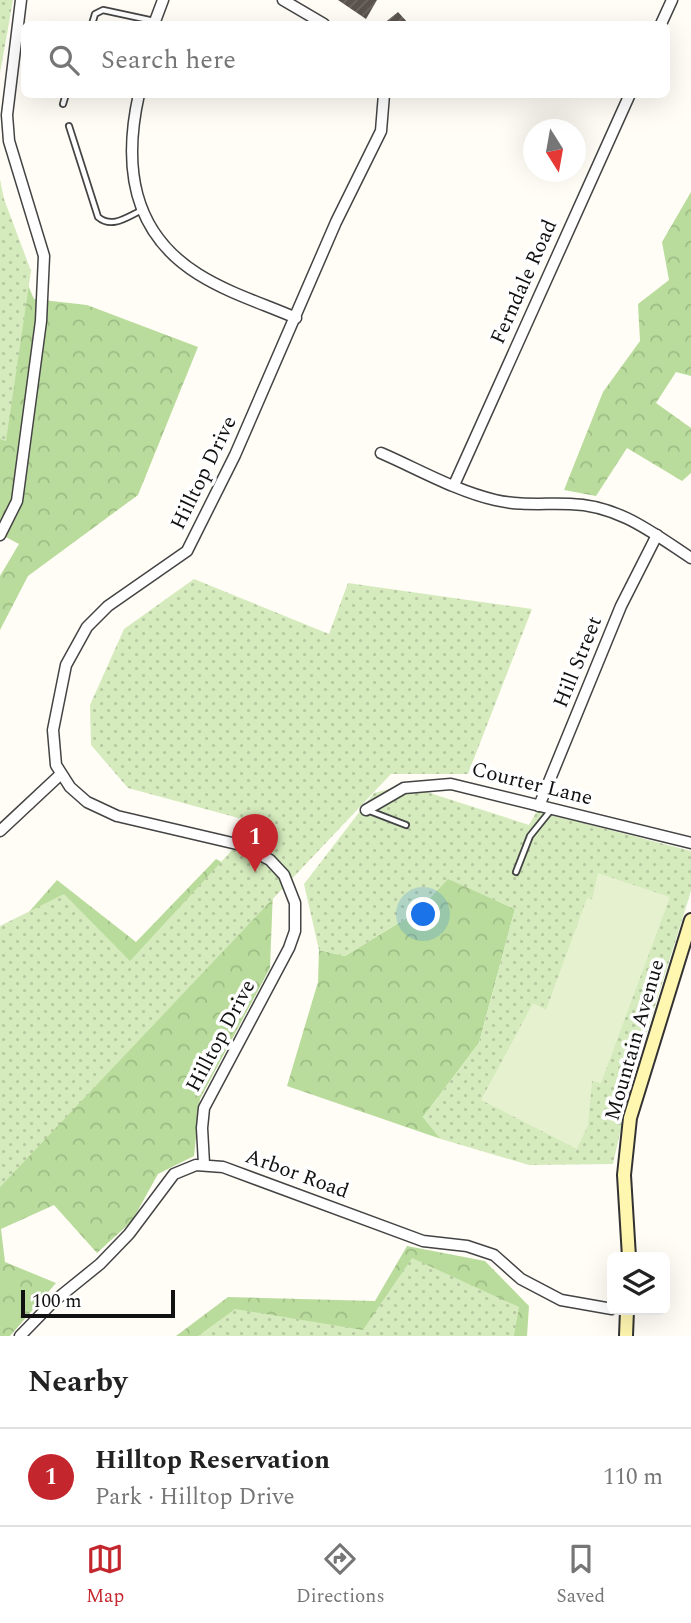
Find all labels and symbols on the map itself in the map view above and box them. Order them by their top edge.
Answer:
north arrow [523,119,586,182]
street label: Ferndale Road [482,214,566,350]
street label: Hilltop Drive [163,411,245,535]
street label: Hill Street [545,611,611,713]
street label: Courter Lane [468,753,596,815]
pin: 1 [232,814,278,872]
your location [406,897,440,931]
street label: Mountain Avenue [597,956,673,1124]
street label: Hilltop Drive [178,974,264,1098]
street label: Arbor Road [241,1140,353,1208]
scale bar [21,1287,175,1319]

